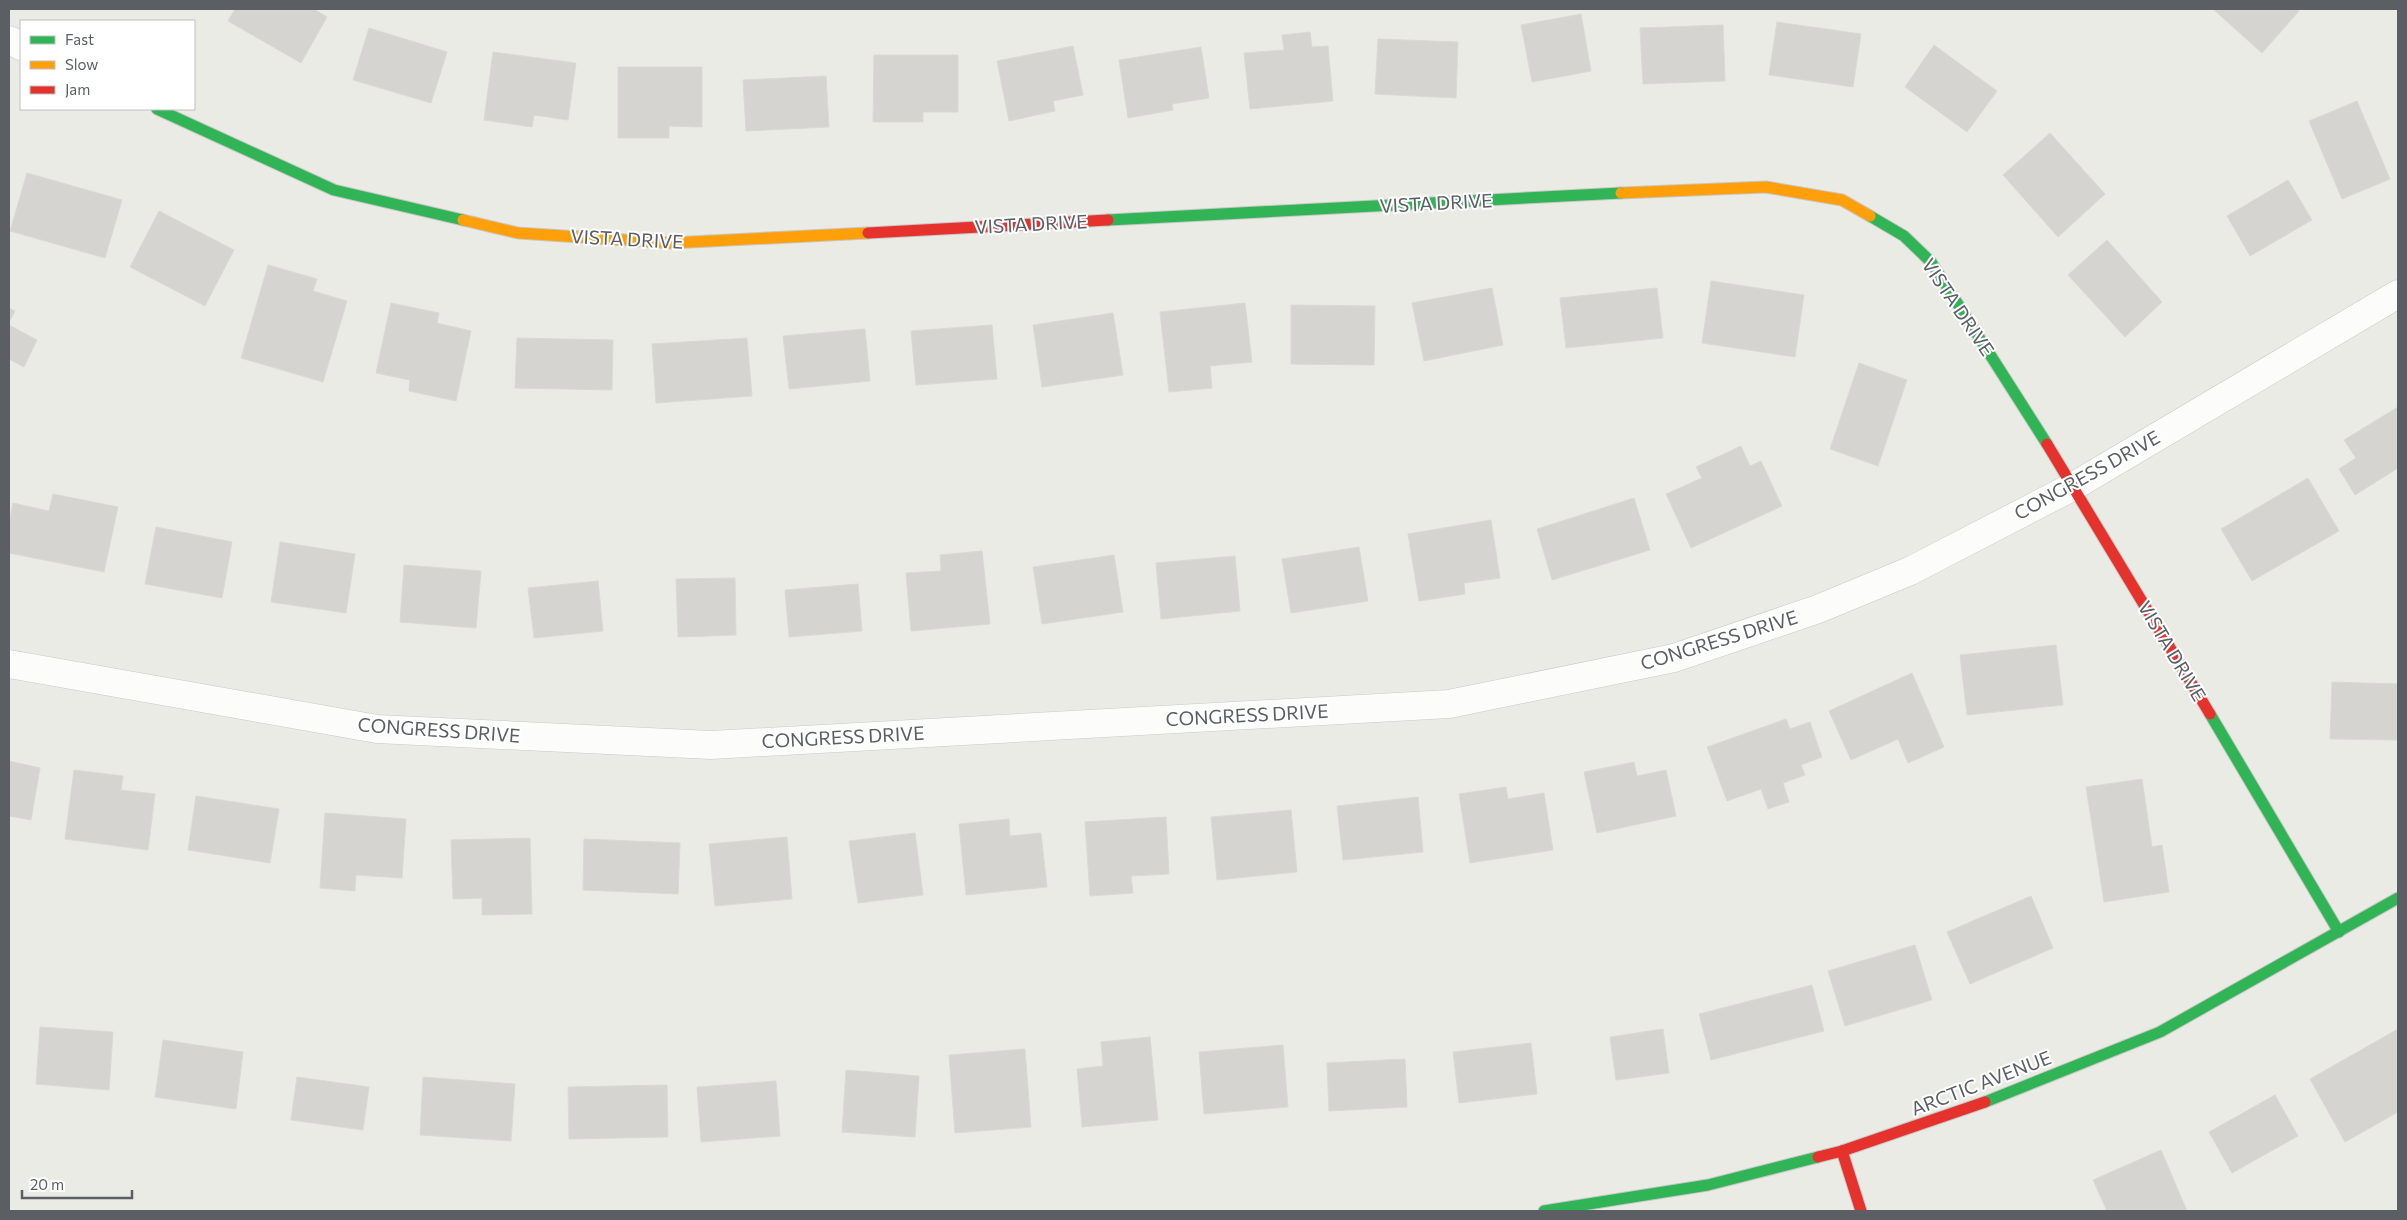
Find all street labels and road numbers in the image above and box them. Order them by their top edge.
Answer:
street label: VISTA DRIVE [1379,188,1493,217]
street label: VISTA DRIVE [974,209,1088,238]
street label: VISTA DRIVE [570,224,684,253]
street label: VISTA DRIVE [1917,253,2000,360]
street label: CONGRESS DRIVE [2010,425,2164,524]
street label: VISTA DRIVE [2133,596,2211,705]
street label: CONGRESS DRIVE [1638,605,1800,674]
street label: CONGRESS DRIVE [1165,699,1329,730]
street label: CONGRESS DRIVE [357,712,521,747]
street label: CONGRESS DRIVE [761,721,925,752]
street label: ARCTIC AVENUE [1908,1045,2054,1120]

